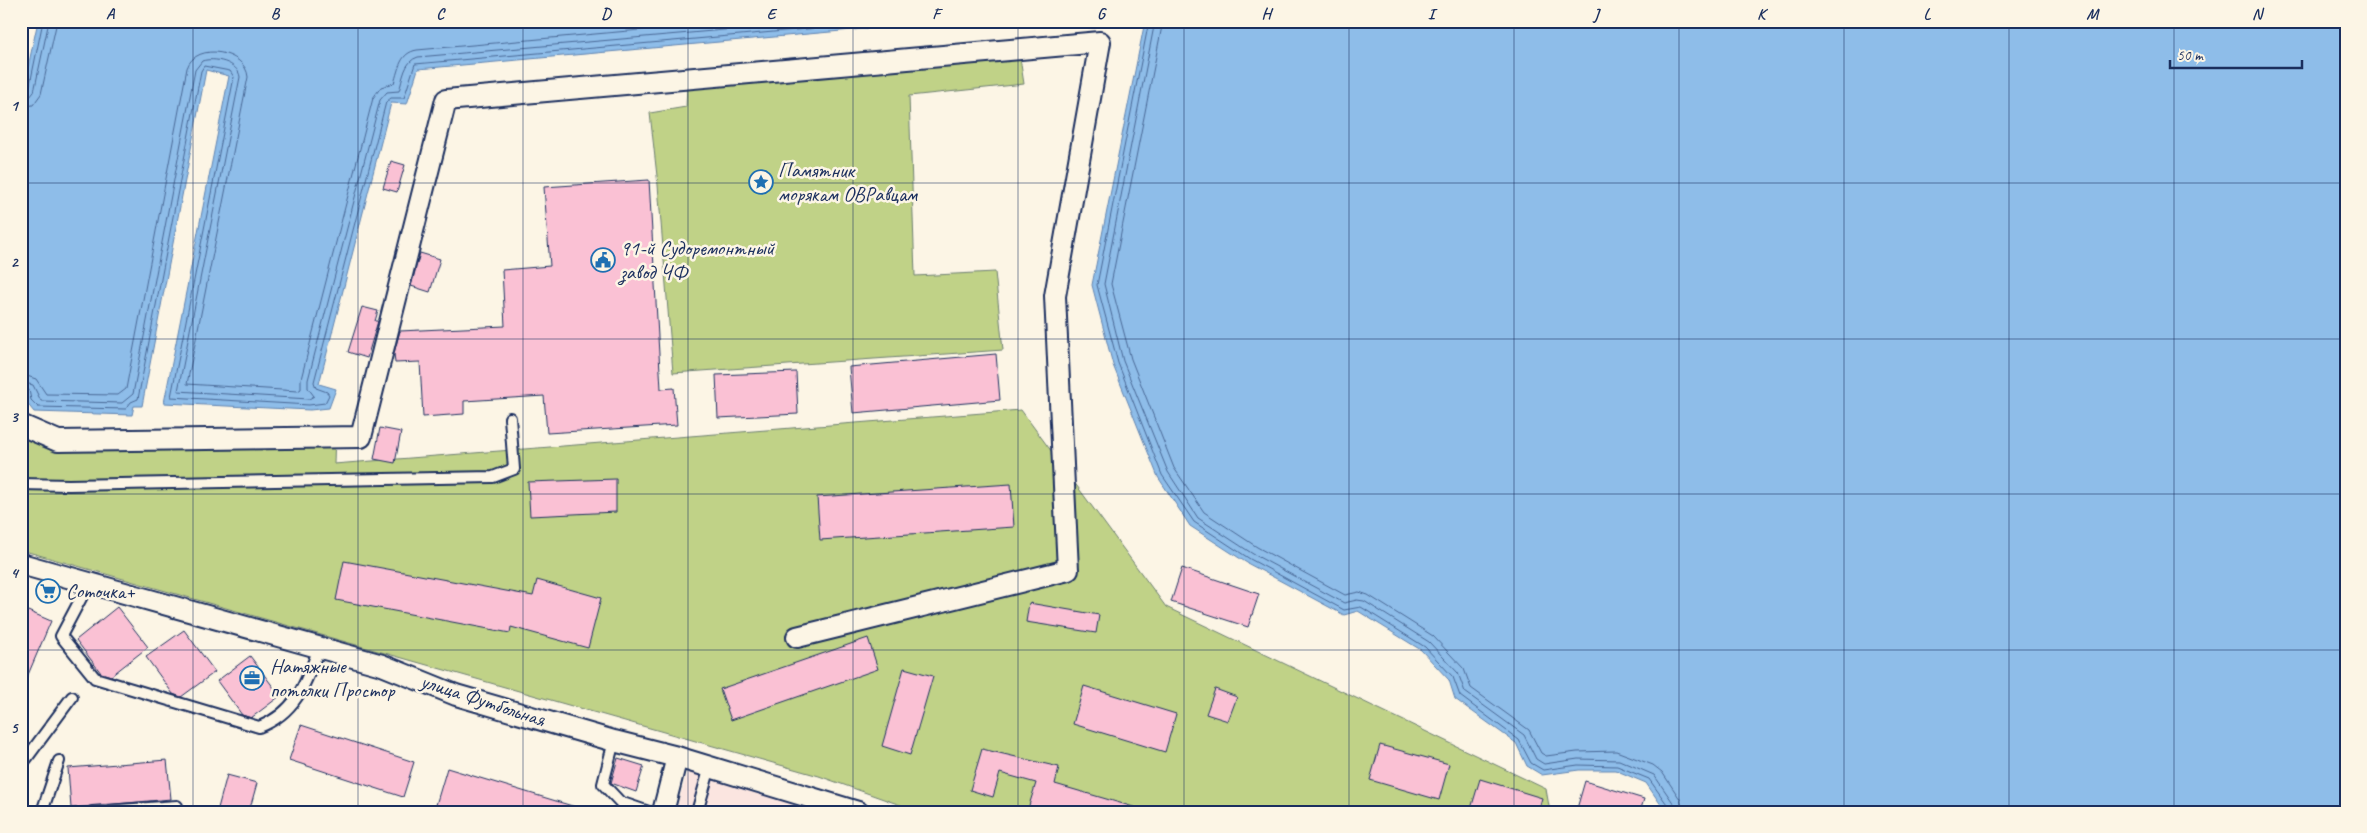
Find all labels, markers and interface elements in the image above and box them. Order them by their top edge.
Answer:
text: A [106,4,116,24]
text: B [271,4,281,24]
text: C [436,4,446,24]
text: D [601,4,612,24]
text: E [767,4,778,24]
text: F [932,4,943,24]
text: G [1097,4,1107,24]
text: H [1261,4,1273,24]
text: I [1428,4,1438,24]
text: J [1592,4,1601,24]
text: K [1757,4,1769,24]
text: L [1924,4,1932,24]
text: M [2086,4,2100,24]
text: N [2252,4,2265,24]
scale bar [2170,38,2302,70]
text: 50 m [2177,46,2204,65]
text: 1 [10,96,19,116]
place label: Памятник морякам ОВРавцам [778,157,918,207]
place icon: Памятник морякам ОВРавцам [748,169,774,195]
place label: 91-й Судоремонтный завод ЧФ [617,235,775,286]
public building icon: 91-й Судоремонтный завод ЧФ [590,247,616,273]
text: 2 [10,252,19,272]
text: 3 [10,407,19,427]
text: 4 [10,563,19,583]
supermarket icon: Соточка+ [35,578,61,604]
place label: Соточка+ [66,578,136,604]
place label: Натяжные потолки Простор [270,653,395,703]
office icon: Натяжные потолки Простор [239,665,265,691]
street label: улица Футбольная [416,667,550,733]
text: 5 [11,718,20,738]

